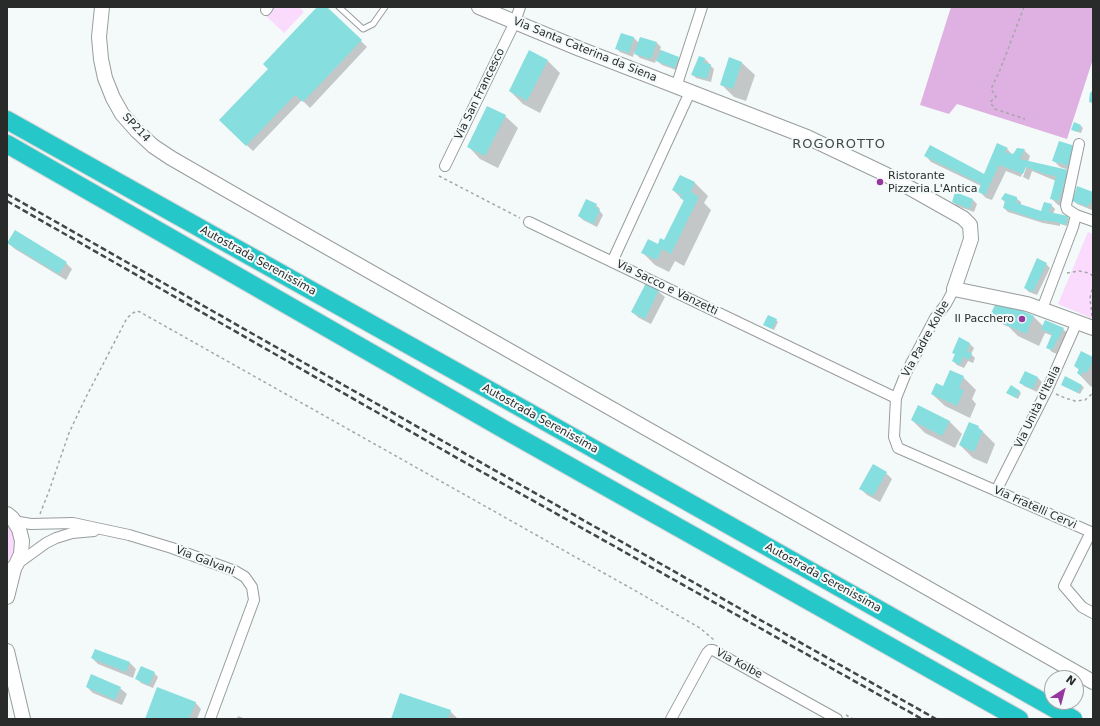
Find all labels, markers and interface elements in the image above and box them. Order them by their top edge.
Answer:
street label: Via Santa Caterina da Siena [511,15,659,85]
street label: Via San Francesco [452,46,508,142]
street label: SP214 [119,111,153,145]
district label: ROGOROTTO [792,137,886,153]
place label: Ristorante Pizzeria L'Antica [888,169,977,195]
marker: Ristorante Pizzeria L'Antica [875,177,885,187]
street label: Autostrada Serenissima [198,224,318,298]
street label: Via Sacco e Vanzetti [614,258,720,318]
street label: Via Padre Kolbe [900,299,952,379]
place label: Il Pacchero [954,312,1014,326]
marker: Il Pacchero [1017,314,1027,324]
street label: Via Unità d'Italia [1012,363,1064,451]
street label: Autostrada Serenissima [480,382,600,456]
street label: Via Fratelli Cervi [991,484,1079,532]
street label: Autostrada Serenissima [763,541,883,615]
street label: Via Galvani [174,544,236,578]
street label: Via Kolbe [713,646,765,682]
north arrow [1044,670,1084,710]
text: N [1063,673,1078,689]

